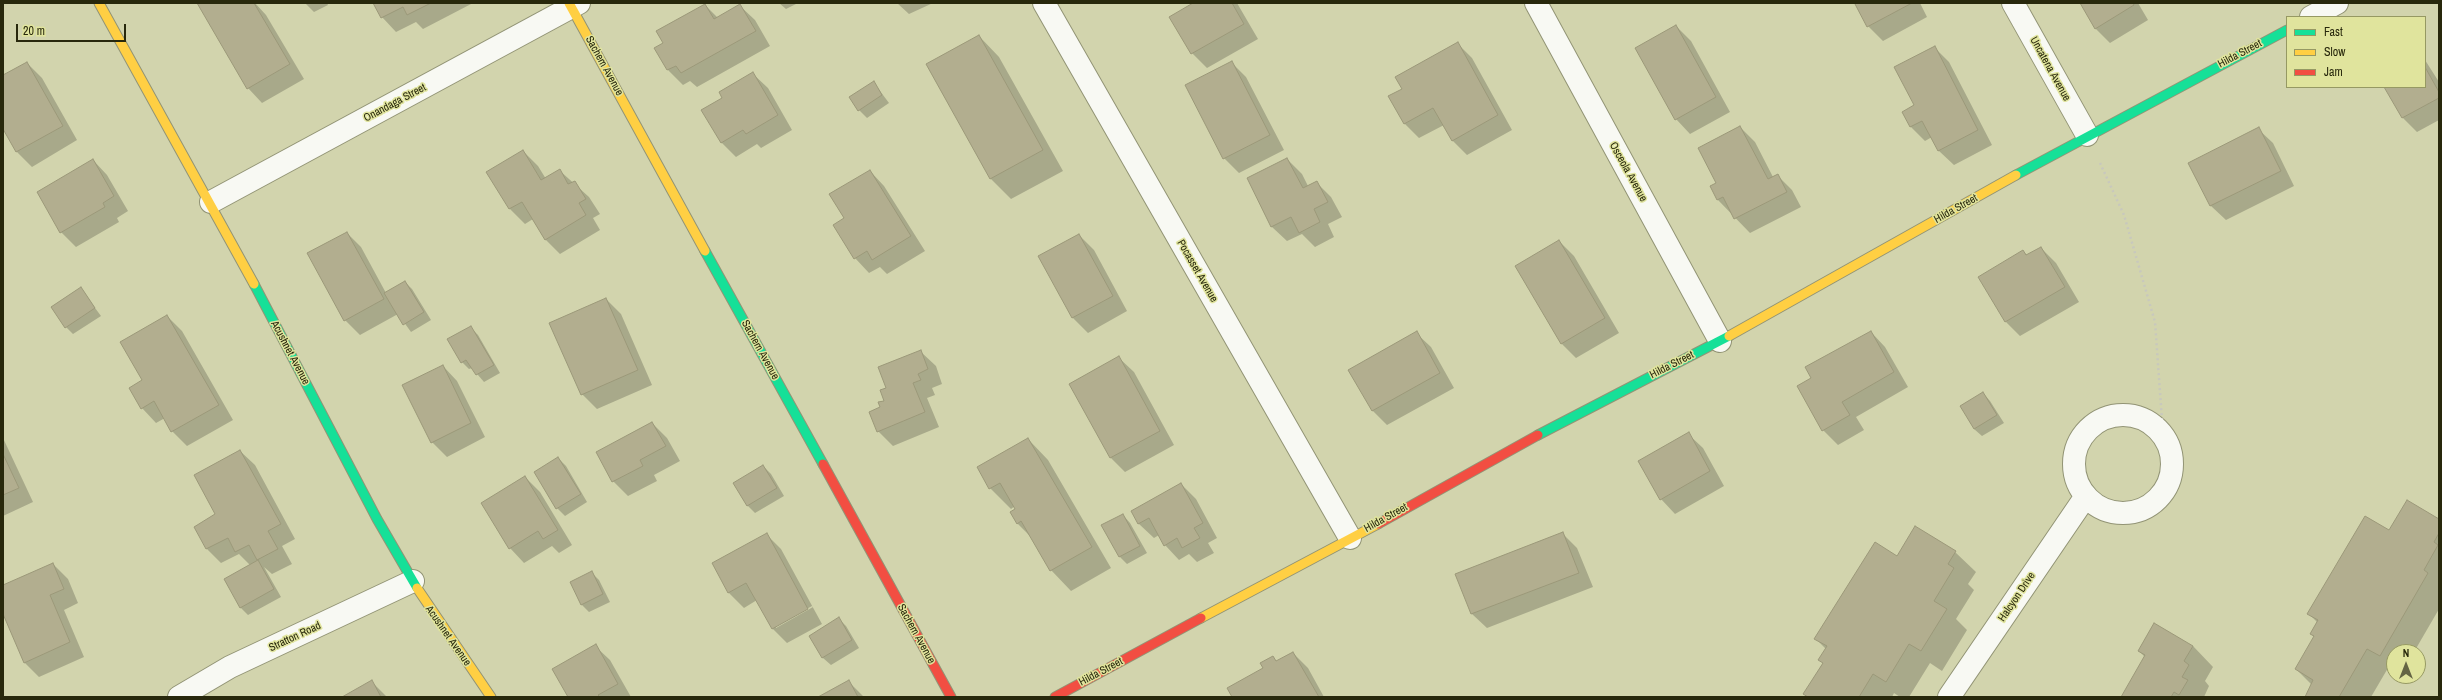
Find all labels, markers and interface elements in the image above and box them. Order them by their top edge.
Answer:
scale bar [18,16,128,42]
legend [2286,16,2426,88]
text: 20 m [23,23,45,39]
text: Fast [2324,24,2343,40]
street label: Sachem Avenue [582,34,626,98]
street label: Uncatena Avenue [2027,35,2073,103]
street label: Hilda Street [2216,37,2264,71]
text: Slow [2324,44,2345,60]
text: Jam [2324,64,2343,80]
street label: Onandaga Street [362,81,428,125]
street label: Osceola Avenue [1606,140,1650,204]
street label: Hilda Street [1932,192,1980,226]
street label: Pocasset Avenue [1174,237,1220,305]
street label: Sachem Avenue [738,318,782,382]
street label: Acushnet Avenue [268,319,312,387]
street label: Hilda Street [1648,348,1696,382]
street label: Hilda Street [1362,501,1410,535]
street label: Halcyon Drive [1996,570,2038,624]
street label: Sachem Avenue [894,602,938,666]
street label: Acushnet Avenue [422,603,474,669]
street label: Stratton Road [267,619,323,655]
north arrow [2386,644,2426,684]
text: N [2403,646,2409,660]
street label: Hilda Street [1077,655,1125,689]

